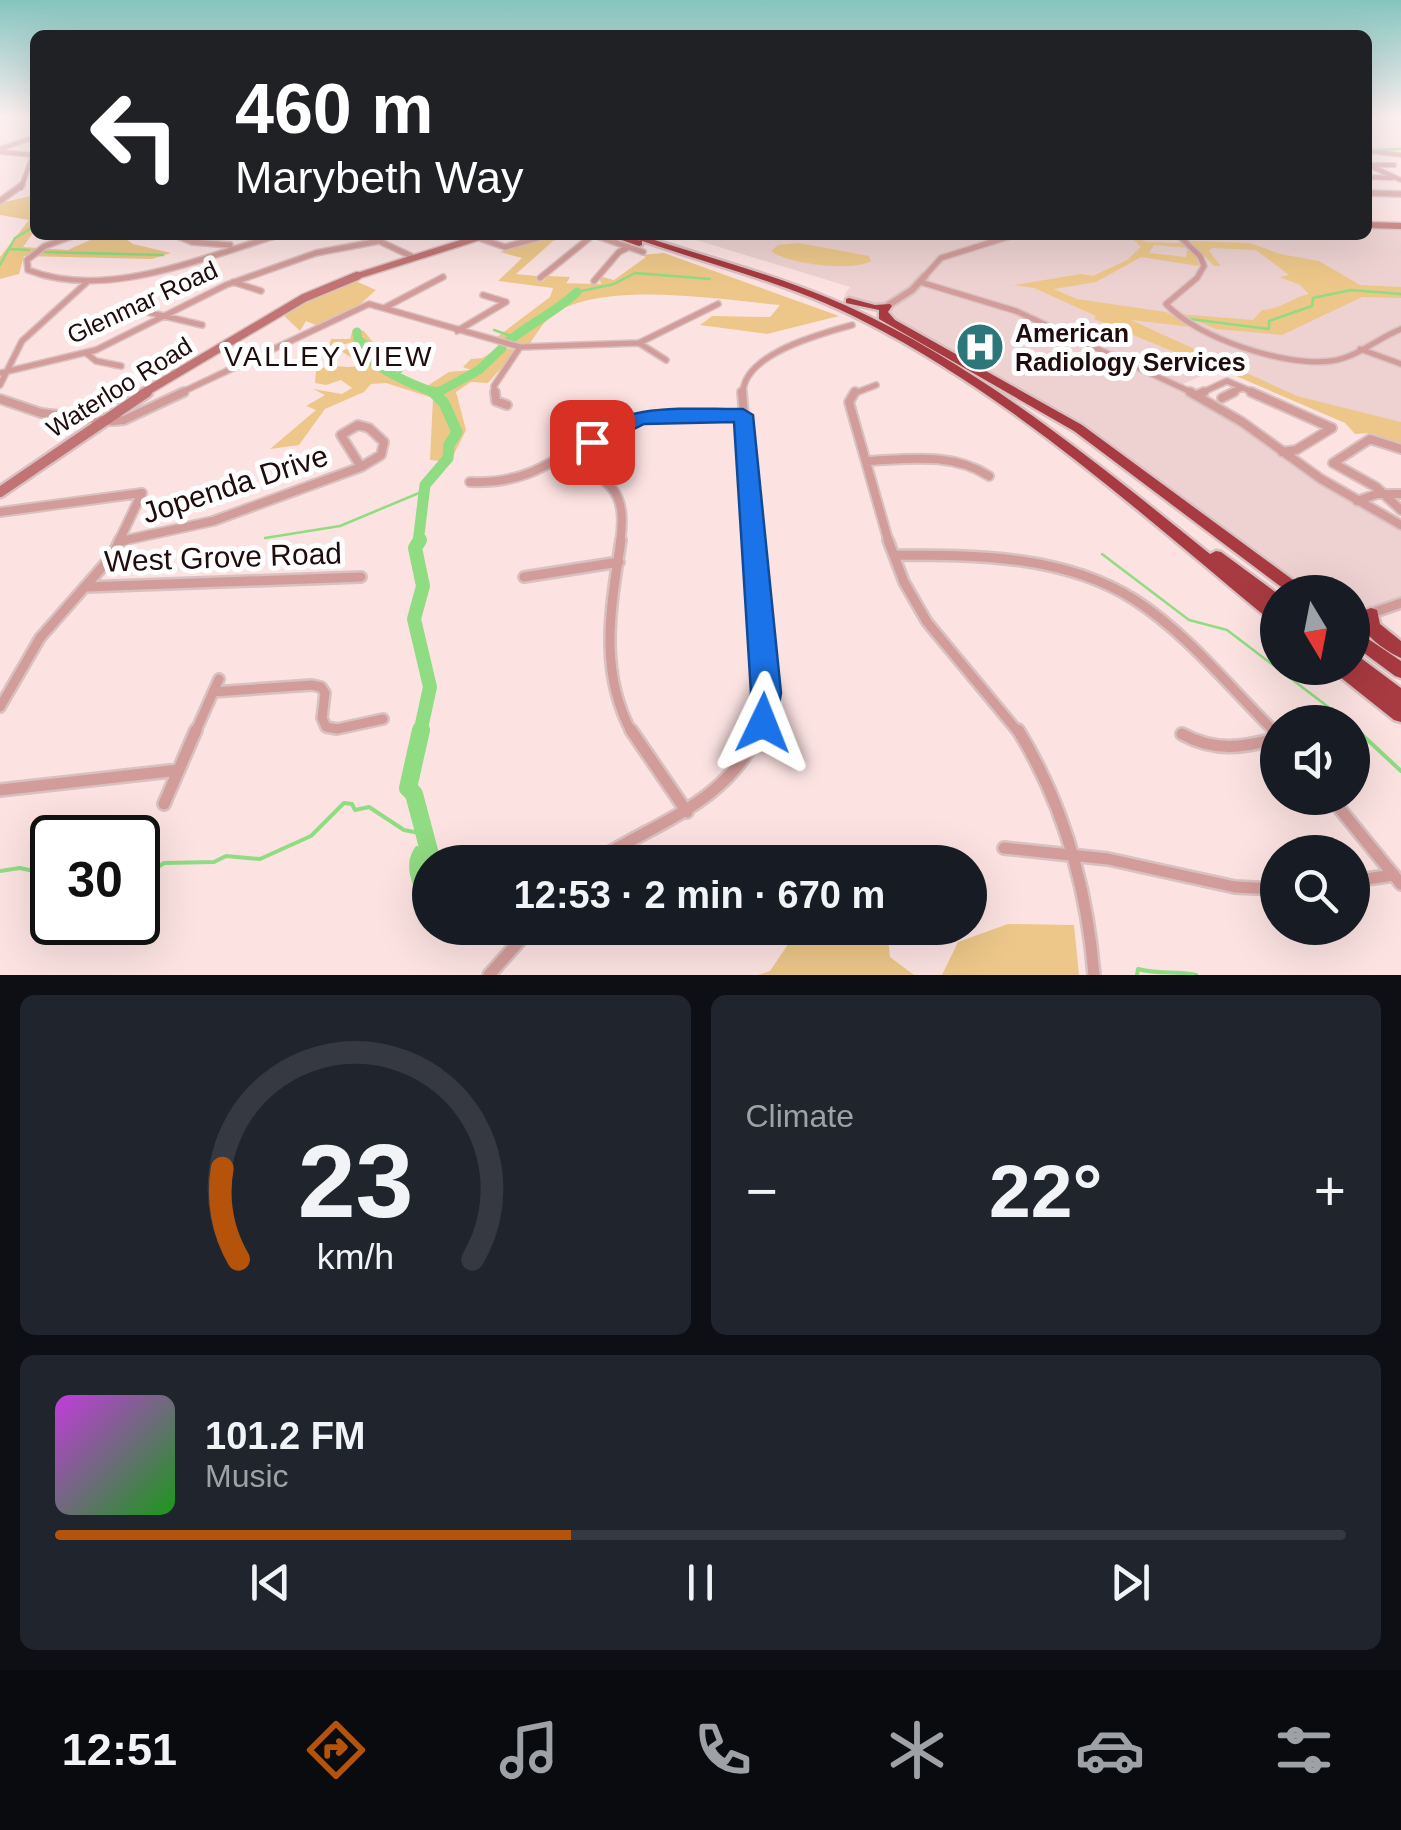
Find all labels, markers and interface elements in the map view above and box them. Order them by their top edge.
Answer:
icon: left [70,70,200,200]
text: 460 m [235,70,433,148]
text: Marybeth Way [235,152,523,203]
street label: Glenmar Road [62,255,222,349]
place label: American Radiology Services [1015,319,1246,376]
hospital icon: American Radiology Services [954,321,1006,373]
street label: Waterloo Road [41,331,197,443]
district label: VALLEY VIEW [224,341,434,372]
pin [550,400,635,485]
icon: arrive [565,415,620,470]
street label: Jopenda Drive [138,438,332,530]
street label: West Grove Road [104,536,342,578]
north arrow [1260,575,1370,685]
map controls [1260,575,1370,945]
position arrow [711,671,815,775]
button: sound [1260,705,1370,815]
speed limit sign: 30 [30,815,160,945]
button: search [1260,835,1370,945]
text: 12:53 · 2 min · 670 m [514,874,885,916]
text: Climate [746,1098,854,1134]
text: 23 [297,1123,413,1239]
text: 22° [989,1149,1102,1233]
text: − [746,1160,778,1222]
text: + [1314,1160,1346,1222]
text: km/h [317,1237,394,1277]
text: 101.2 FM [205,1415,366,1457]
text: Music [205,1458,289,1494]
icon: previous [243,1555,298,1610]
icon: pause [673,1555,728,1610]
icon: next [1103,1555,1158,1610]
icon: directions [301,1715,371,1785]
icon: music [494,1715,564,1785]
icon: phone [688,1715,758,1785]
icon: climate [882,1715,952,1785]
icon: car [1075,1715,1145,1785]
icon: filters [1269,1715,1339,1785]
text: 12:51 [62,1724,177,1775]

